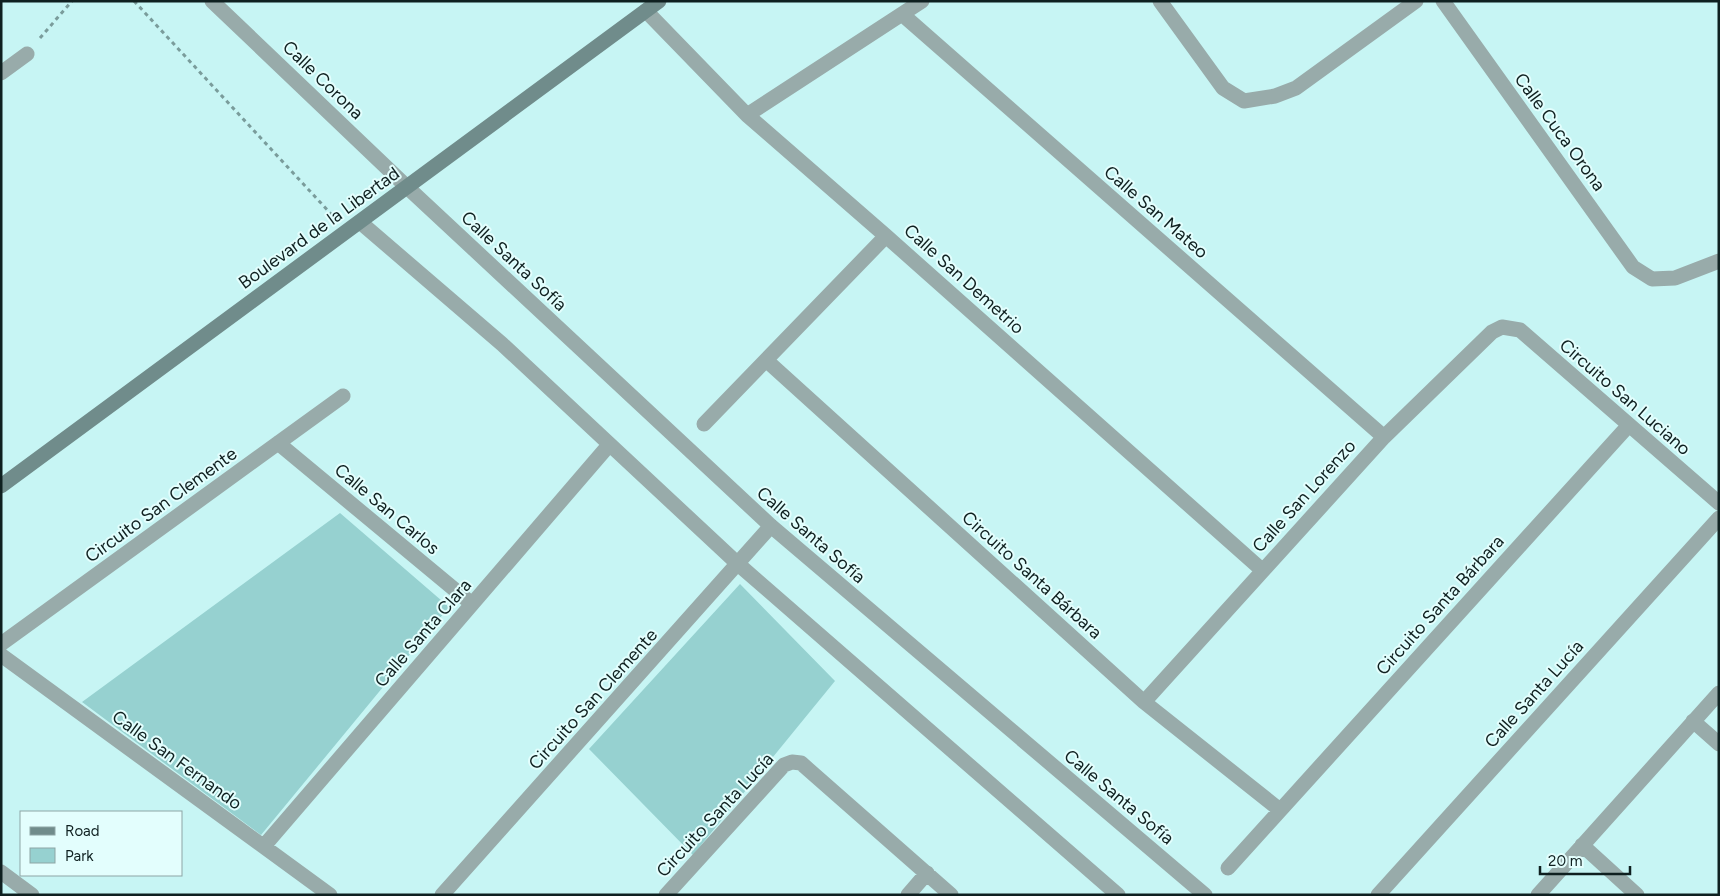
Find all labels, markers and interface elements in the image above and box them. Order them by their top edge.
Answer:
street label: Calle Corona [278,36,368,124]
street label: Calle Cuca Orona [1510,69,1610,195]
street label: Calle San Mateo [1100,161,1212,263]
street label: Boulevard de la Libertad [234,162,404,294]
street label: Calle Santa Sofía [457,206,571,316]
street label: Calle San Demetrio [899,219,1029,339]
street label: Circuito San Luciano [1555,334,1695,460]
street label: Calle San Lorenzo [1248,435,1360,557]
street label: Circuito San Clemente [81,442,241,567]
street label: Calle San Carlos [330,459,444,559]
street label: Calle Santa Sofía [752,482,870,588]
street label: Circuito Santa Bárbara [957,506,1107,644]
street label: Circuito Santa Bárbara [1371,530,1509,680]
street label: Calle Santa Clara [370,574,476,692]
street label: Circuito San Clemente [524,624,662,774]
street label: Calle Santa Lucía [1480,636,1588,752]
street label: Calle San Fernando [108,706,246,814]
street label: Calle Santa Sofía [1060,745,1178,849]
street label: Circuito Santa Lucía [652,748,778,882]
legend [20,811,182,876]
text: Road [65,822,100,840]
scale bar [1540,844,1630,876]
text: Park [65,847,94,865]
text: 20 m [1548,852,1582,870]

